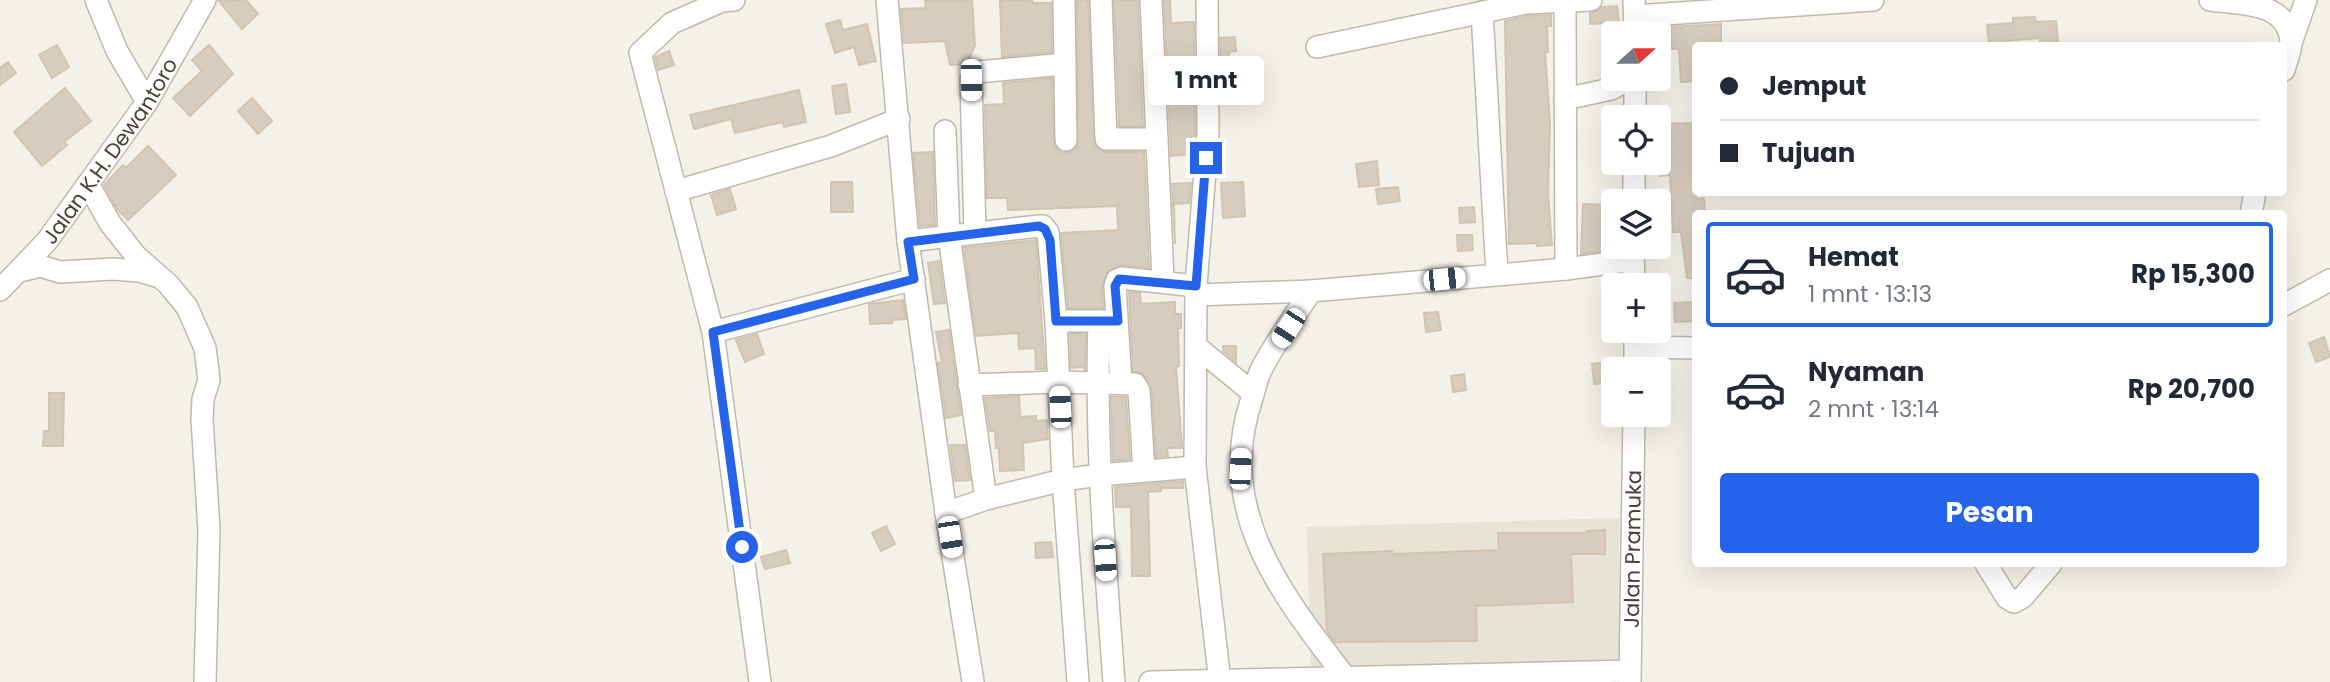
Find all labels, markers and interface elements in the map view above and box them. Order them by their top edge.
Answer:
north arrow [1601,21,1671,91]
map controls [1601,21,1671,427]
street label: Jalan K.H. Dewantoro [35,52,184,250]
callout: 1 mnt [1148,57,1264,106]
car [961,59,982,101]
text: 1 mnt [1175,64,1237,96]
text: Jemput [1762,68,1866,104]
button: locate [1601,105,1671,175]
text: Tujuan [1762,135,1855,171]
route end [1190,142,1222,174]
button: layers [1601,189,1671,259]
text: Hemat [1808,239,1899,275]
icon: car [1724,243,1787,306]
text: Rp 15,300 [2131,256,2255,292]
car [1423,266,1466,292]
button: + [1601,273,1671,343]
text: 1 mnt · 13:13 [1808,278,1932,310]
car [1268,305,1309,351]
text: Nyaman [1808,354,1924,390]
button: − [1601,357,1671,427]
icon: car [1724,358,1787,421]
text: Rp 20,700 [2128,371,2255,407]
car [1049,385,1072,429]
text: 2 mnt · 13:14 [1808,393,1939,425]
car [1229,447,1252,491]
street label: Jalan Pramuka [1616,470,1648,628]
button: Pesan [1720,473,2259,553]
car [937,515,964,559]
route start [726,531,758,563]
car [1094,538,1117,582]

